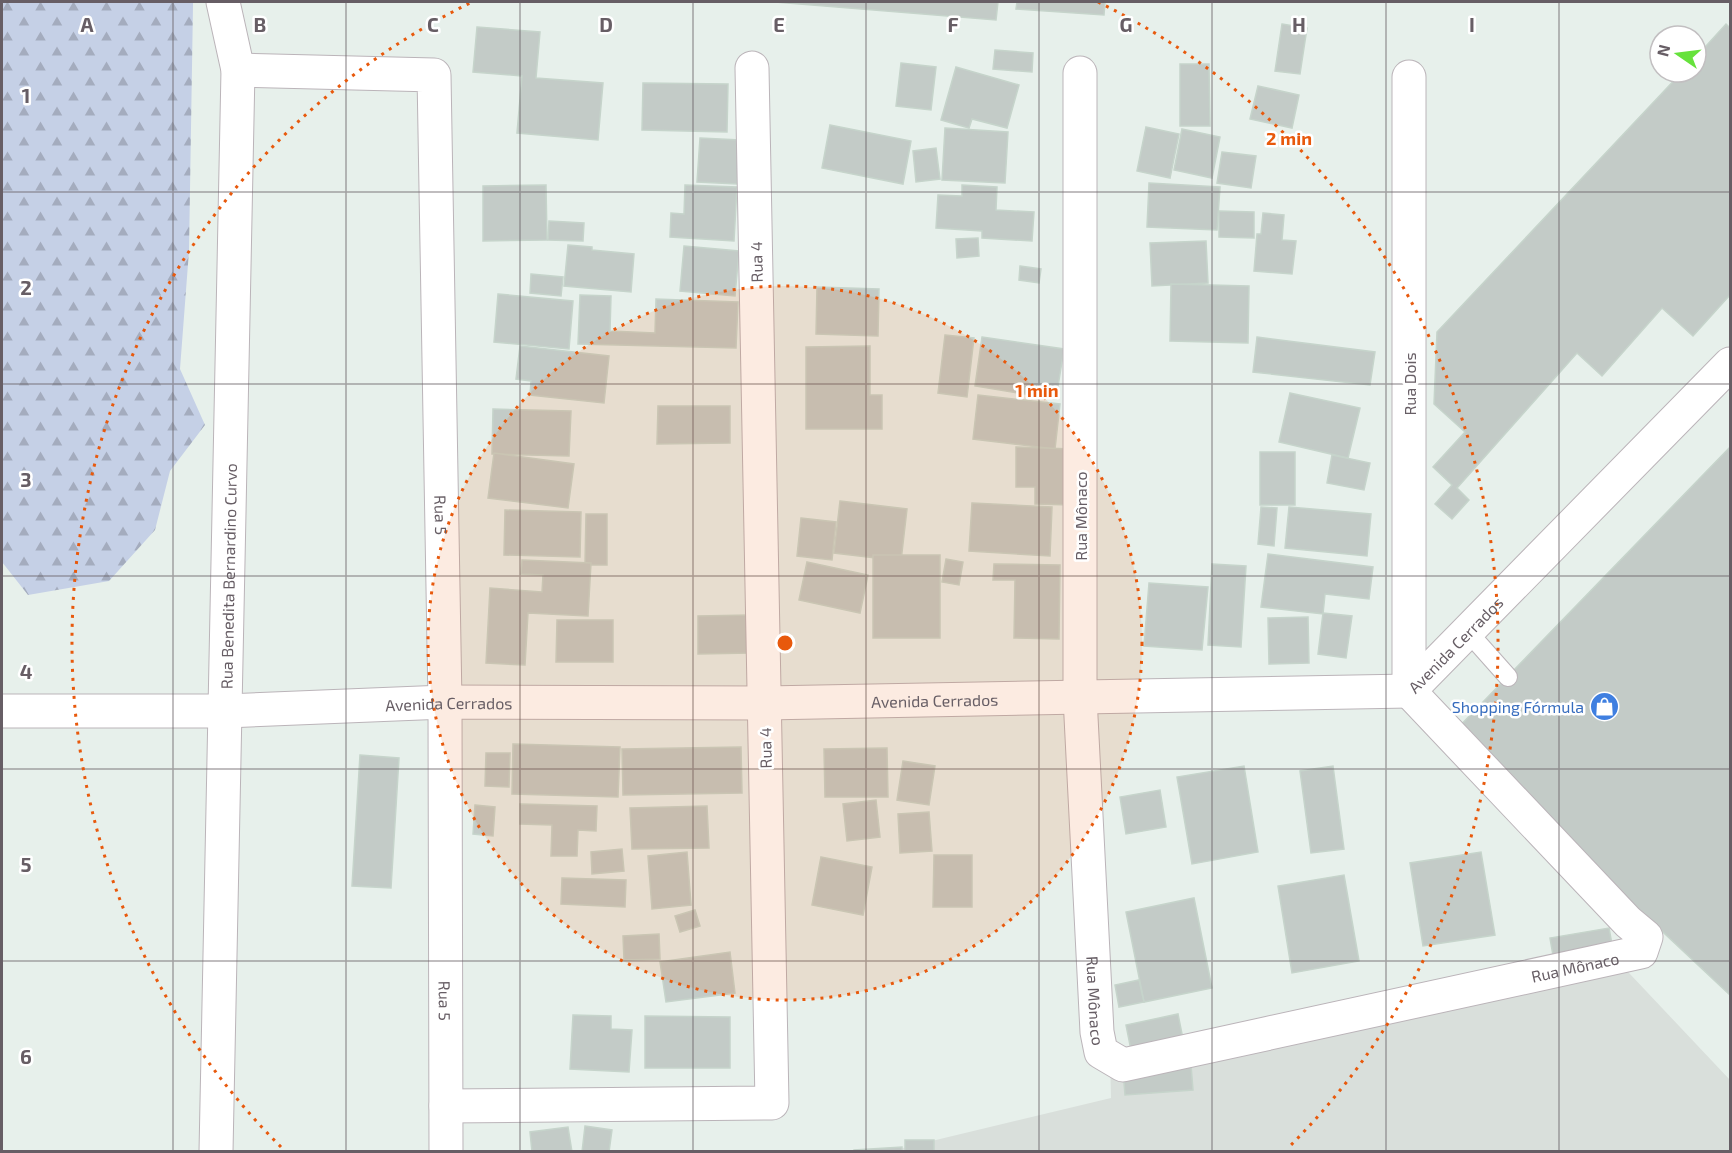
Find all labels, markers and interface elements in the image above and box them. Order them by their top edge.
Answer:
text: A [80,12,94,36]
text: B [254,12,266,36]
text: C [427,12,439,36]
text: D [599,12,613,36]
text: E [773,12,785,36]
text: F [947,12,959,36]
text: G [1120,12,1132,36]
text: H [1292,12,1306,36]
text: I [1469,12,1475,36]
north arrow [1648,24,1708,84]
text: N [1652,42,1674,58]
text: 1 [22,83,30,107]
text: 2 min [1266,127,1312,149]
street label: Rua 4 [746,241,766,283]
text: 2 [20,275,32,299]
street label: Rua Dois [1400,352,1419,416]
text: 1 min [1015,379,1059,401]
street label: Rua Benedita Bernardino Curvo [216,463,240,689]
text: 3 [20,467,32,491]
street label: Rua Mônaco [1071,471,1090,561]
street label: Rua 5 [432,495,452,535]
street label: Avenida Cerrados [1404,592,1506,696]
centre of rings [775,633,795,653]
text: 4 [20,659,33,683]
street label: Avenida Cerrados [871,689,999,711]
shop icon: Shopping Fórmula [1589,690,1621,722]
street label: Avenida Cerrados [385,692,512,714]
place label: Shopping Fórmula [1452,697,1584,716]
street label: Rua 4 [755,727,775,769]
text: 5 [20,852,32,876]
street label: Rua Mônaco [1529,948,1621,985]
street label: Rua Mônaco [1084,955,1109,1047]
street label: Rua 5 [436,981,455,1021]
text: 6 [20,1044,32,1068]

